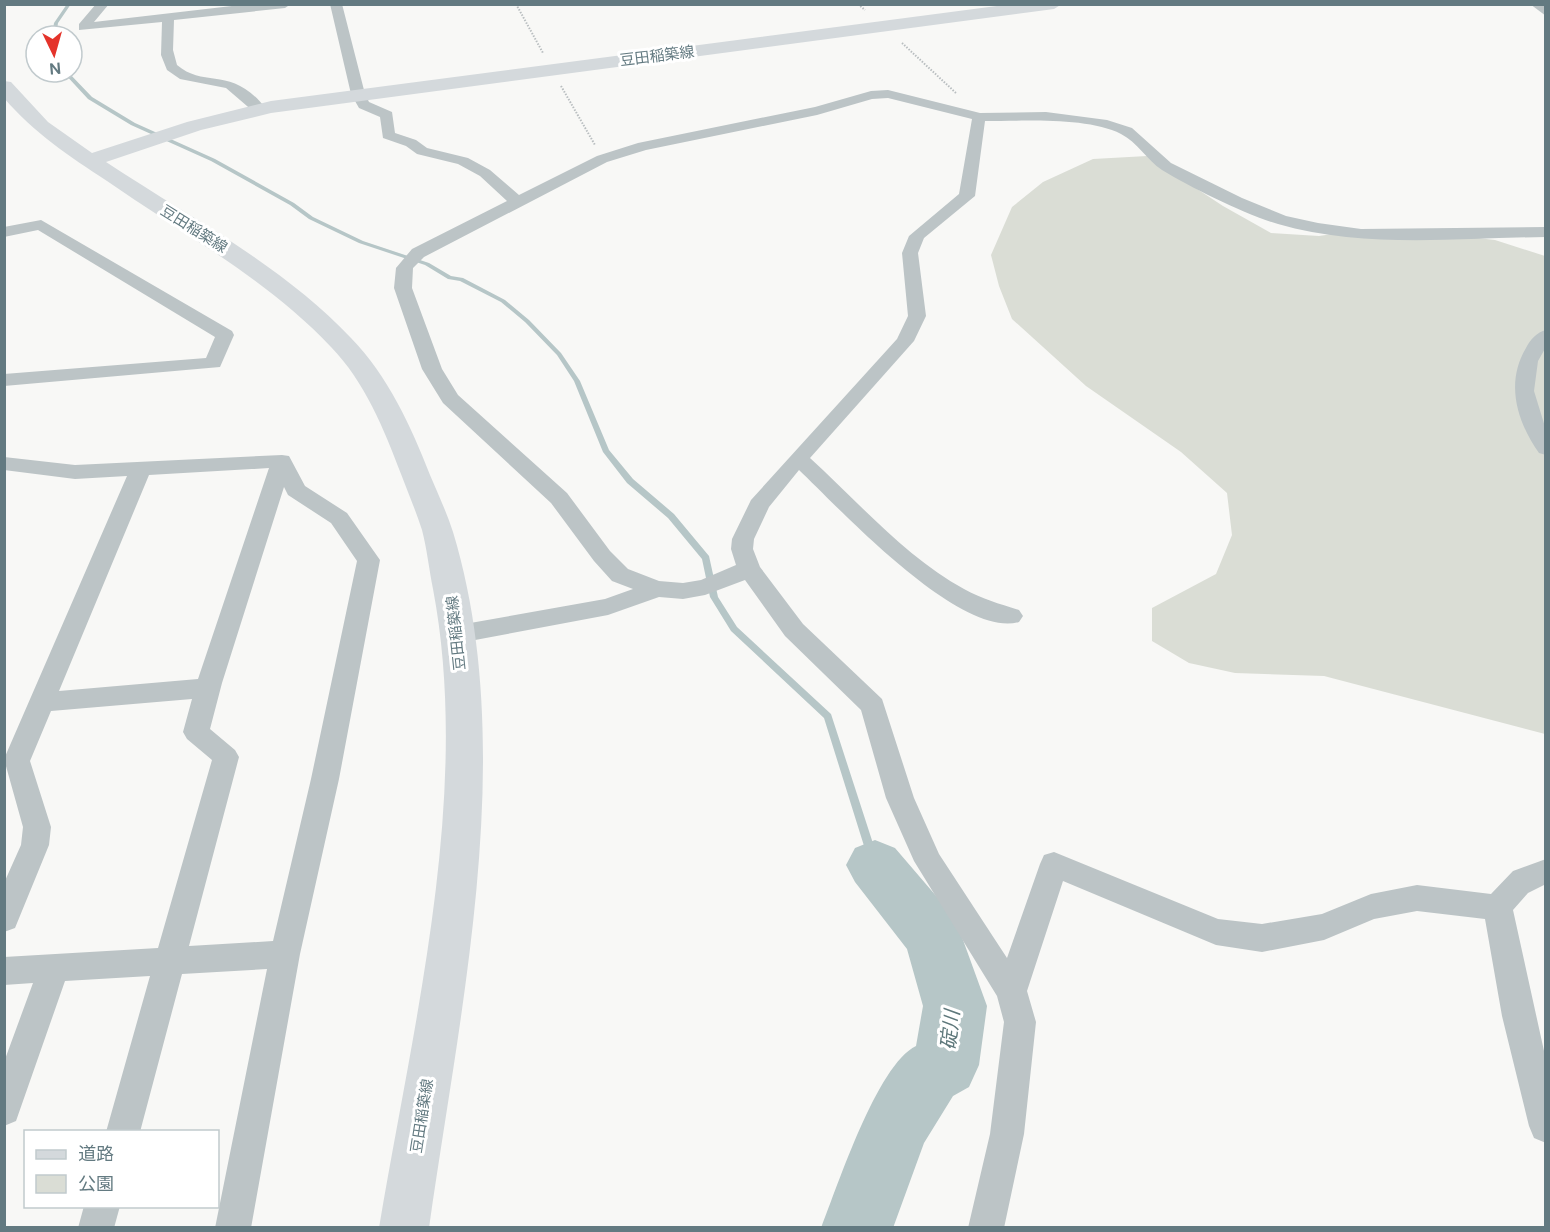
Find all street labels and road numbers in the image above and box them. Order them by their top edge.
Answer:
street label: 豆田稲築線 [619,42,695,70]
street label: 豆田稲築線 [157,201,231,257]
street label: 豆田稲築線 [442,595,470,671]
street label: 豆田稲築線 [406,1077,438,1155]

